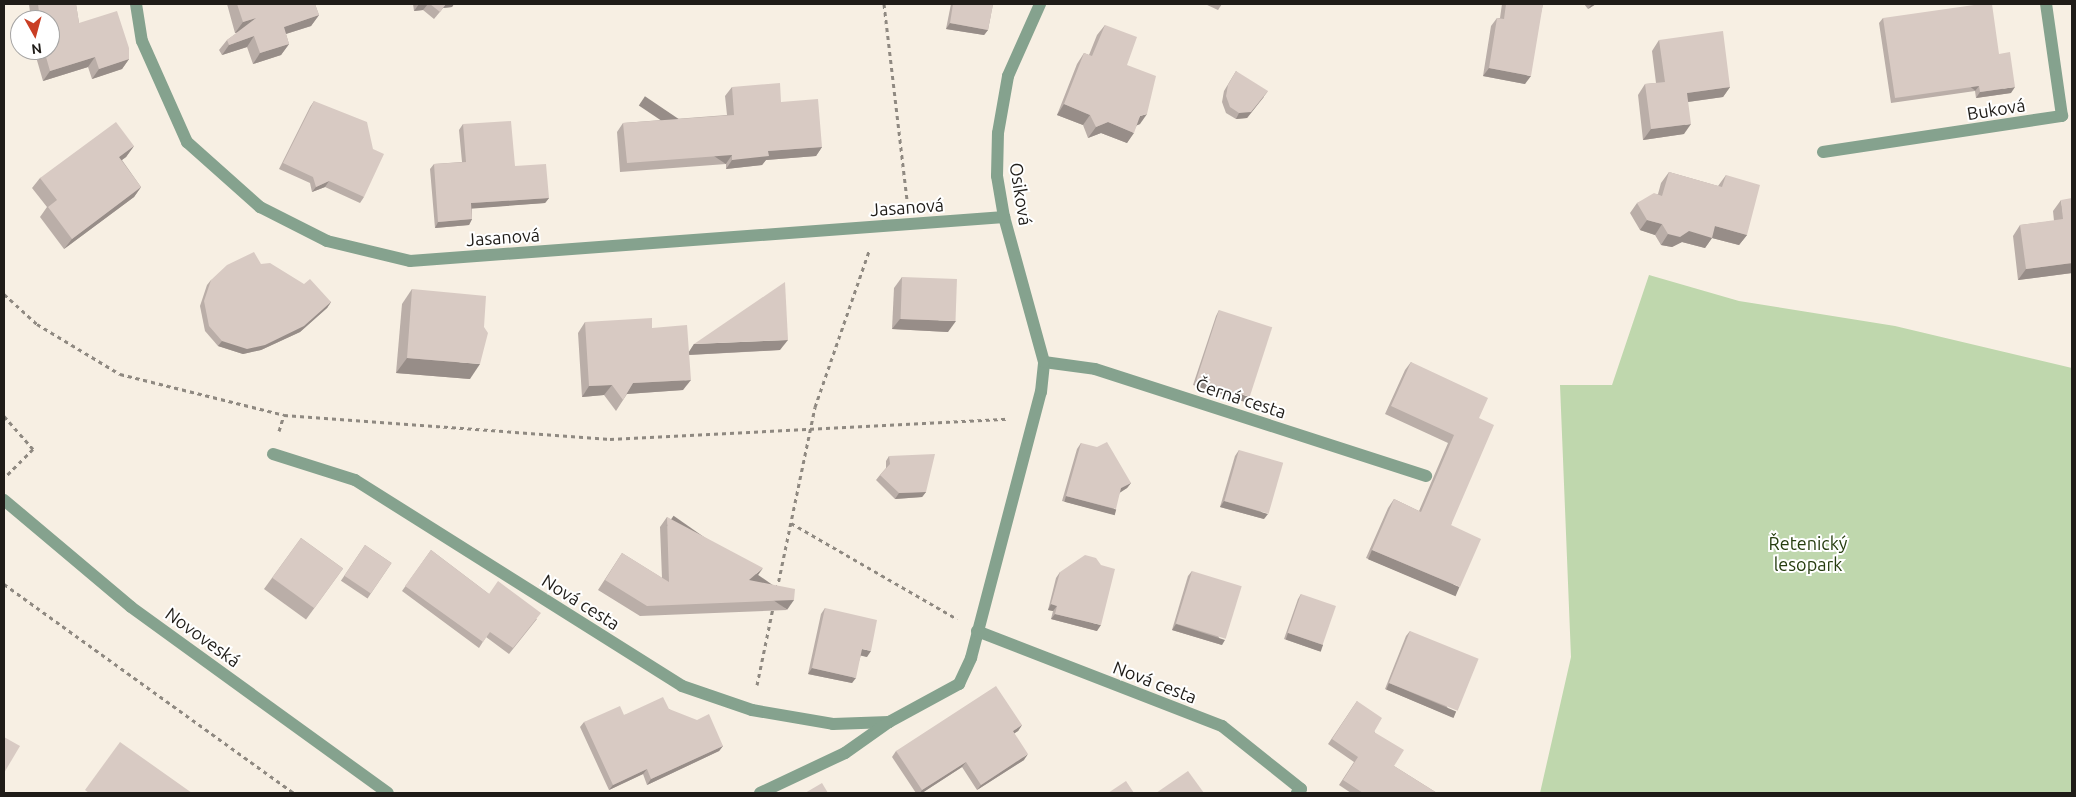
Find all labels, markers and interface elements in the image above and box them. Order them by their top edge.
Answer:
north arrow [10,10,60,60]
text: N [31,40,43,57]
street label: Buková [1965,94,2027,124]
street label: Osiková [1005,161,1037,227]
street label: Jasanová [869,194,945,220]
street label: Jasanová [465,224,541,250]
street label: Černá cesta [1193,373,1289,423]
park label: Řetenický lesopark [1769,533,1847,576]
street label: Nová cesta [538,570,624,634]
street label: Novoveská [161,603,245,671]
street label: Nová cesta [1110,656,1200,708]

